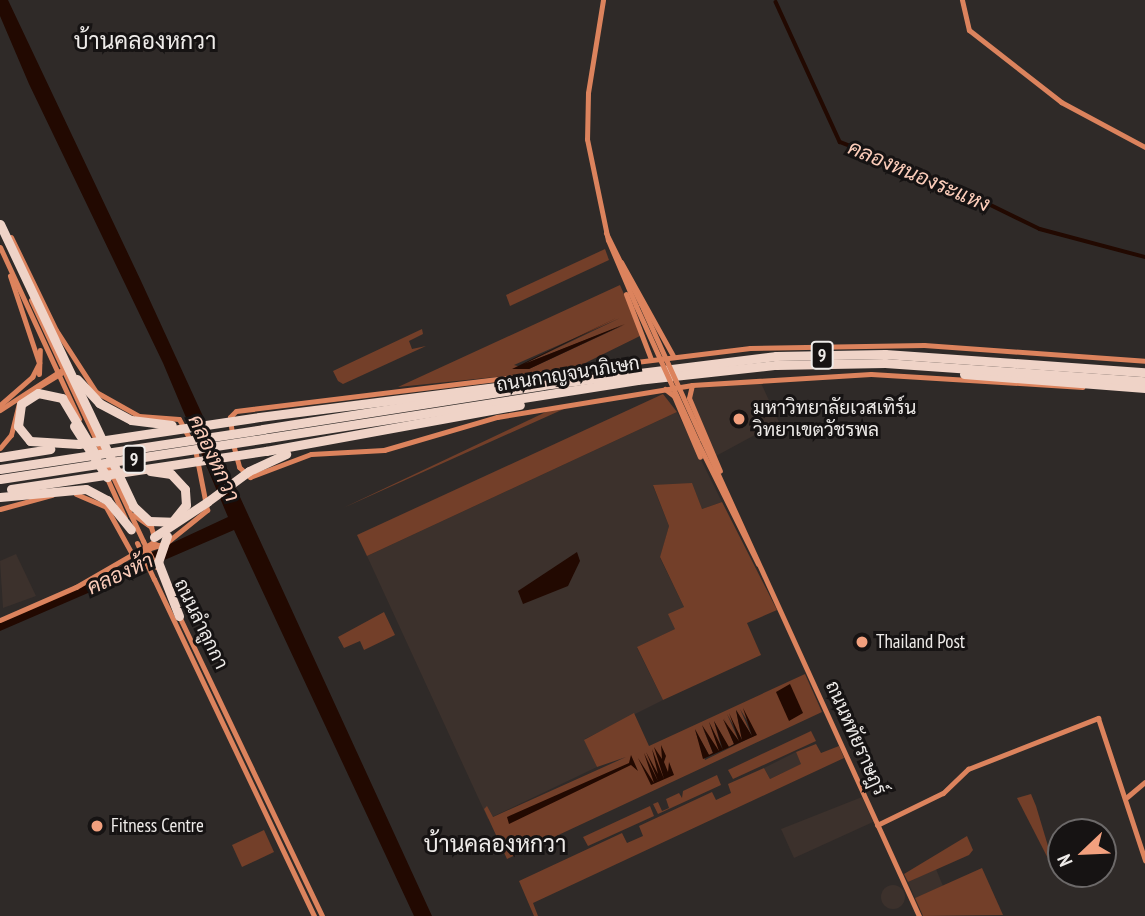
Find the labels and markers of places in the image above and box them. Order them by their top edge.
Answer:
place label: มหาวิทยาลัยเวสเทิร์น วิทยาเขตวัชรพล [753,397,916,441]
marker: มหาวิทยาลัยเวสเทิร์น วิทยาเขตวัชรพล [731,411,747,427]
place label: Thailand Post [876,631,965,653]
marker: Thailand Post [854,634,870,650]
place label: Fitness Centre [111,815,204,837]
marker: Fitness Centre [89,818,105,834]

